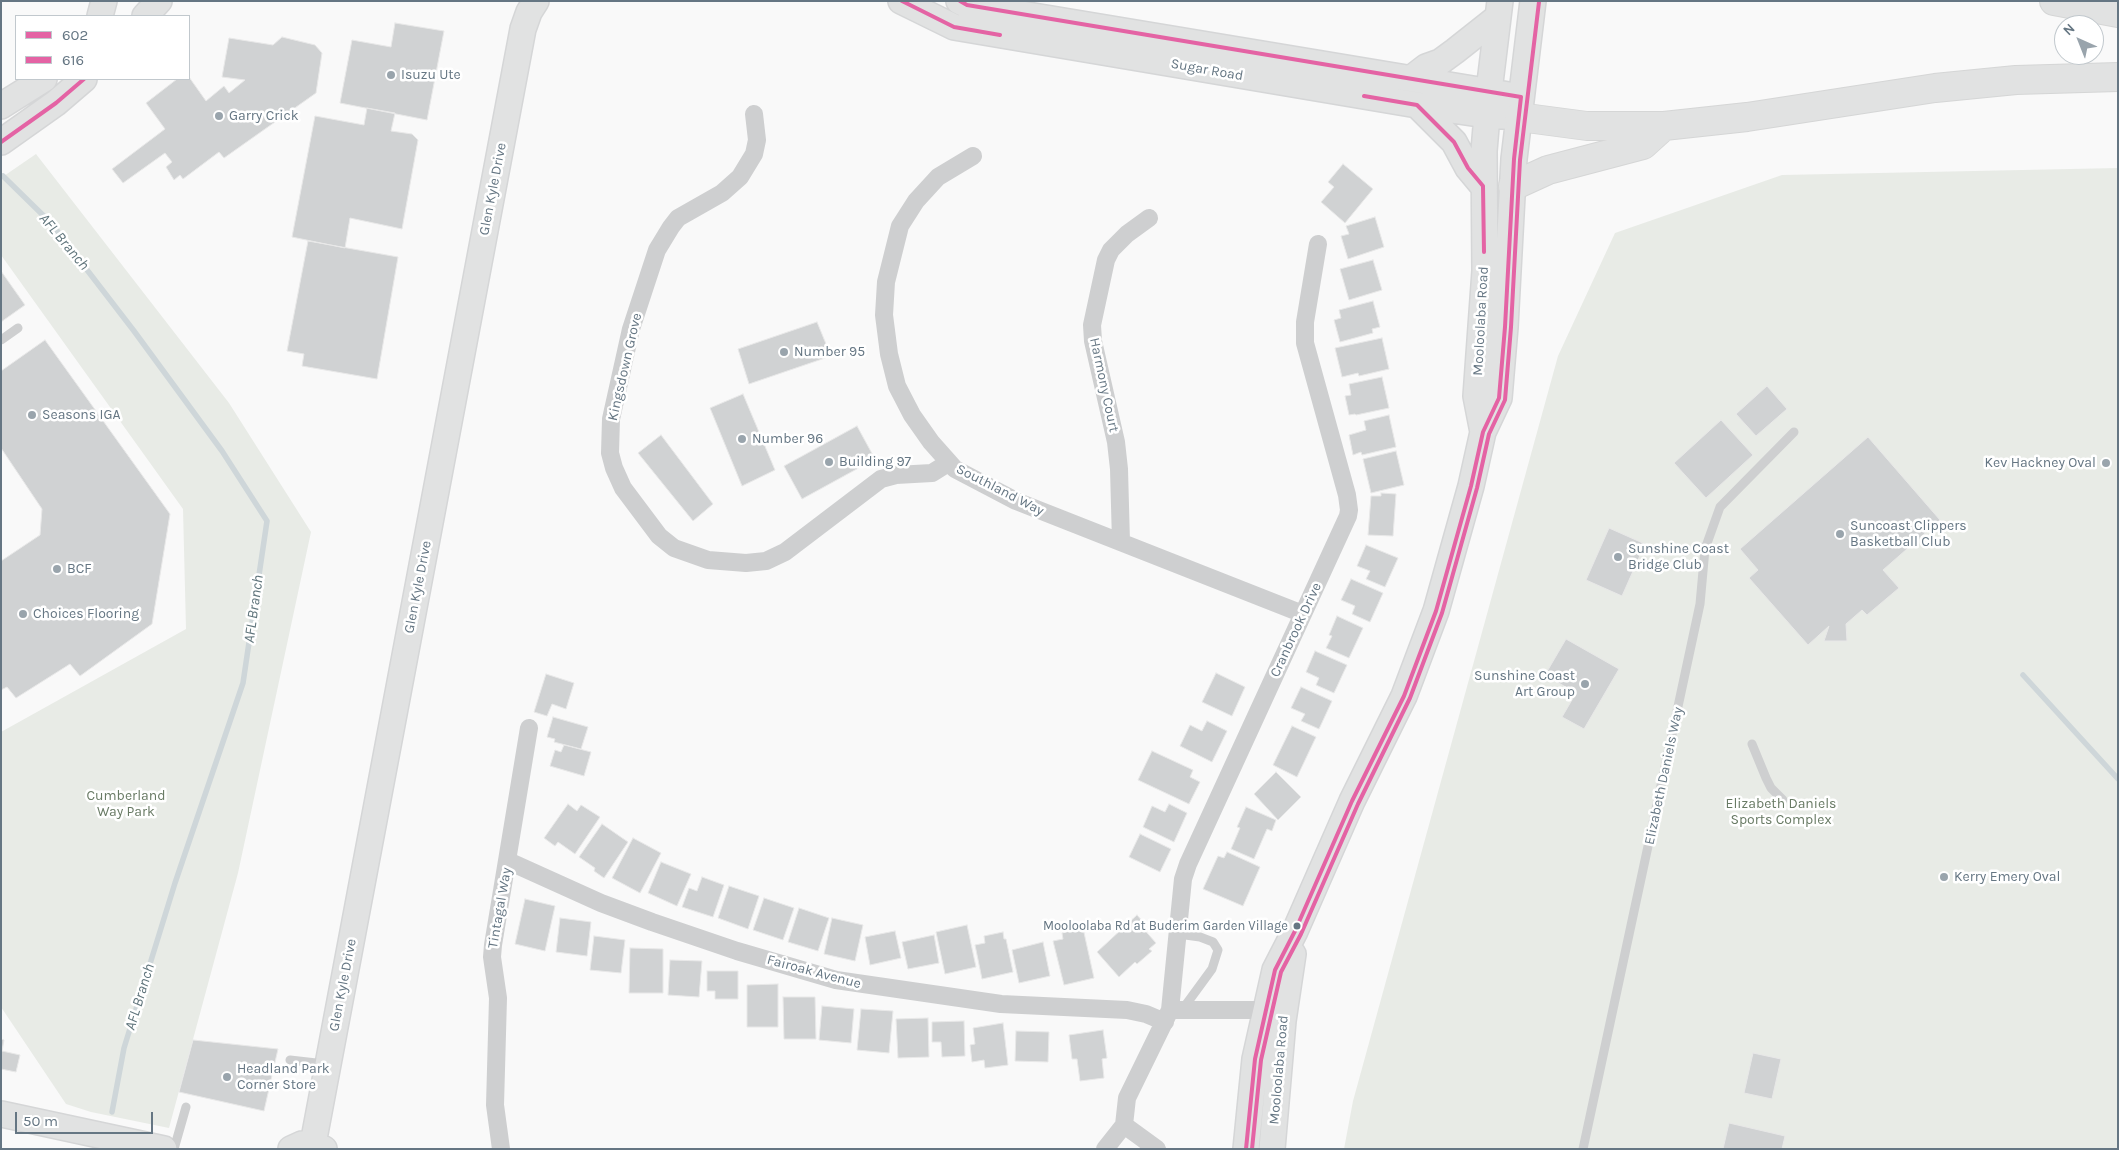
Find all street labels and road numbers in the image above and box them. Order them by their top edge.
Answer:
street label: Sugar Road [1170,55,1244,85]
street label: Glen Kyle Drive [476,141,510,237]
street label: Mooloolaba Road [1470,266,1492,376]
street label: Kingsdown Grove [604,311,646,423]
street label: Harmony Court [1086,336,1122,434]
street label: Southland Way [953,461,1047,519]
street label: Glen Kyle Drive [401,539,435,635]
street label: Cranbrook Drive [1267,580,1325,680]
street label: Elizabeth Daniels Way [1641,706,1687,846]
street label: Tintagal Way [485,866,515,950]
street label: Glen Kyle Drive [326,937,360,1033]
street label: Fairoak Avenue [765,951,863,993]
street label: Mooloolaba Road [1266,1015,1292,1125]

